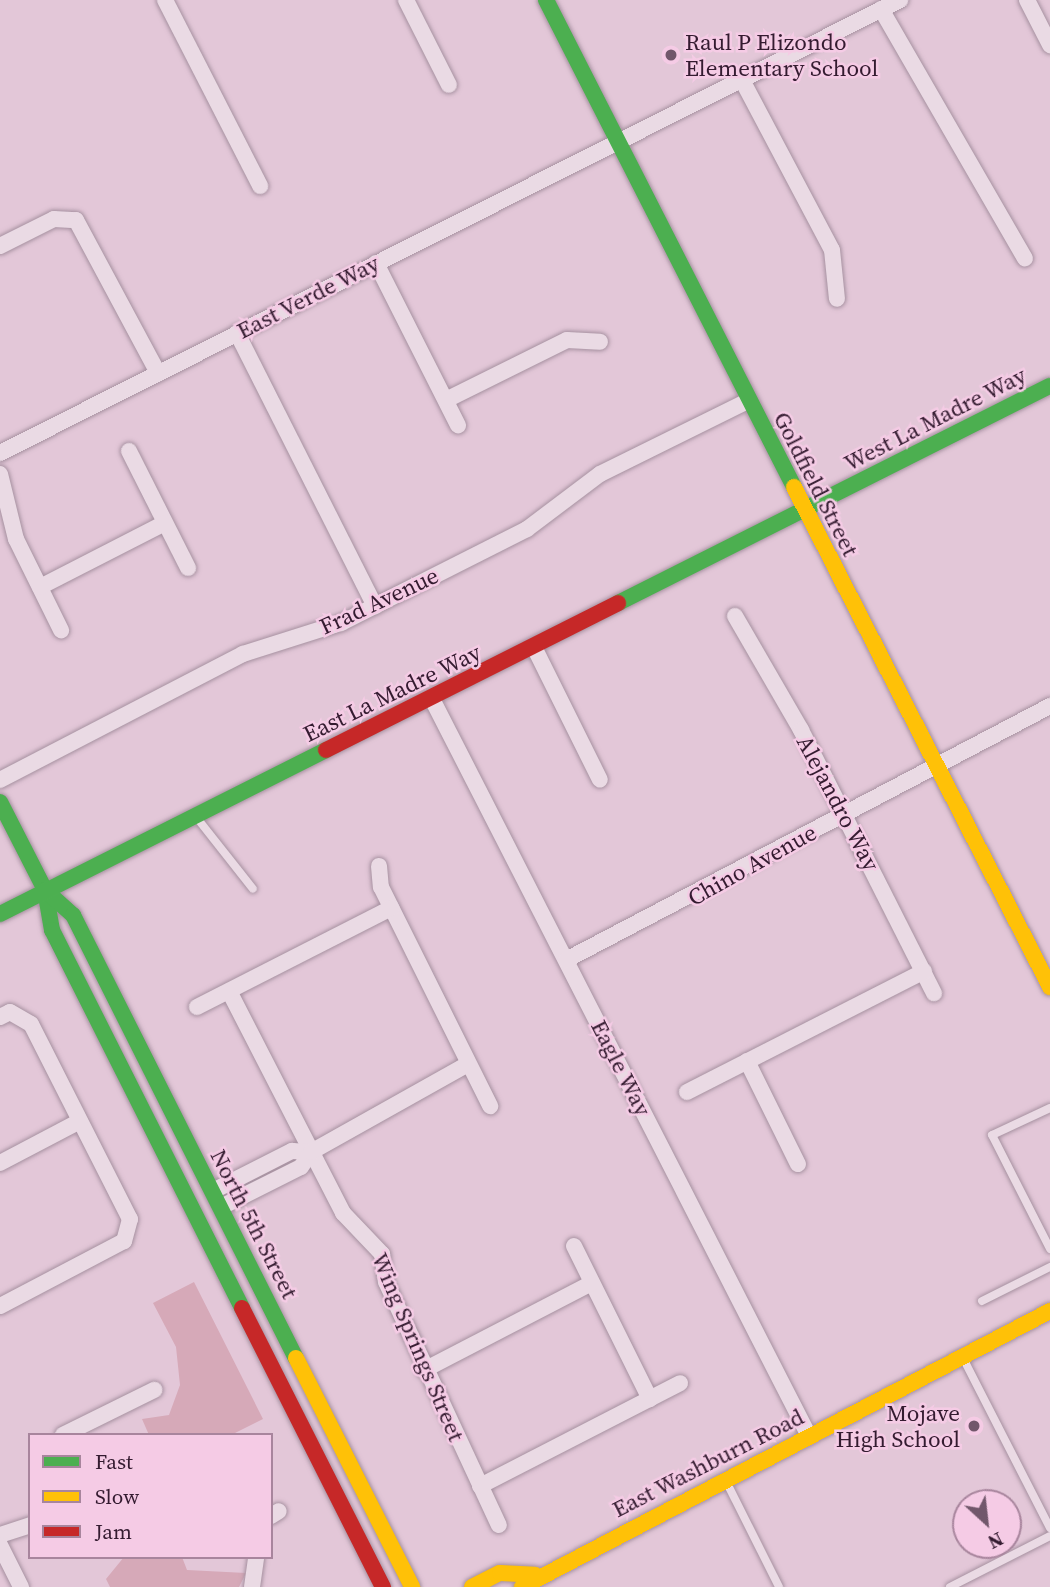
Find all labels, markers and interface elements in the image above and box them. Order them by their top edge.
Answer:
place label: Raul P Elizondo Elementary School [685,28,878,82]
marker: Raul P Elizondo Elementary School [663,47,679,63]
street label: East Verde Way [232,249,384,345]
street label: West La Madre Way [839,361,1031,477]
street label: Goldfield Street [768,407,864,561]
street label: Frad Avenue [315,561,443,641]
street label: East La Madre Way [299,638,485,748]
street label: Alejandro Way [791,730,885,876]
street label: Chino Avenue [683,818,821,912]
street label: Eagle Way [585,1015,657,1121]
street label: North 5th Street [205,1145,303,1303]
street label: Wing Springs Street [366,1249,470,1445]
place label: Mojave High School [836,1399,960,1453]
street label: East Washburn Road [607,1403,809,1523]
marker: Mojave High School [966,1418,982,1434]
legend [28,1433,273,1559]
text: Fast [95,1447,133,1476]
text: Slow [95,1482,139,1511]
north arrow [952,1489,1022,1559]
text: Jam [95,1517,132,1546]
text: N [984,1526,1008,1556]

